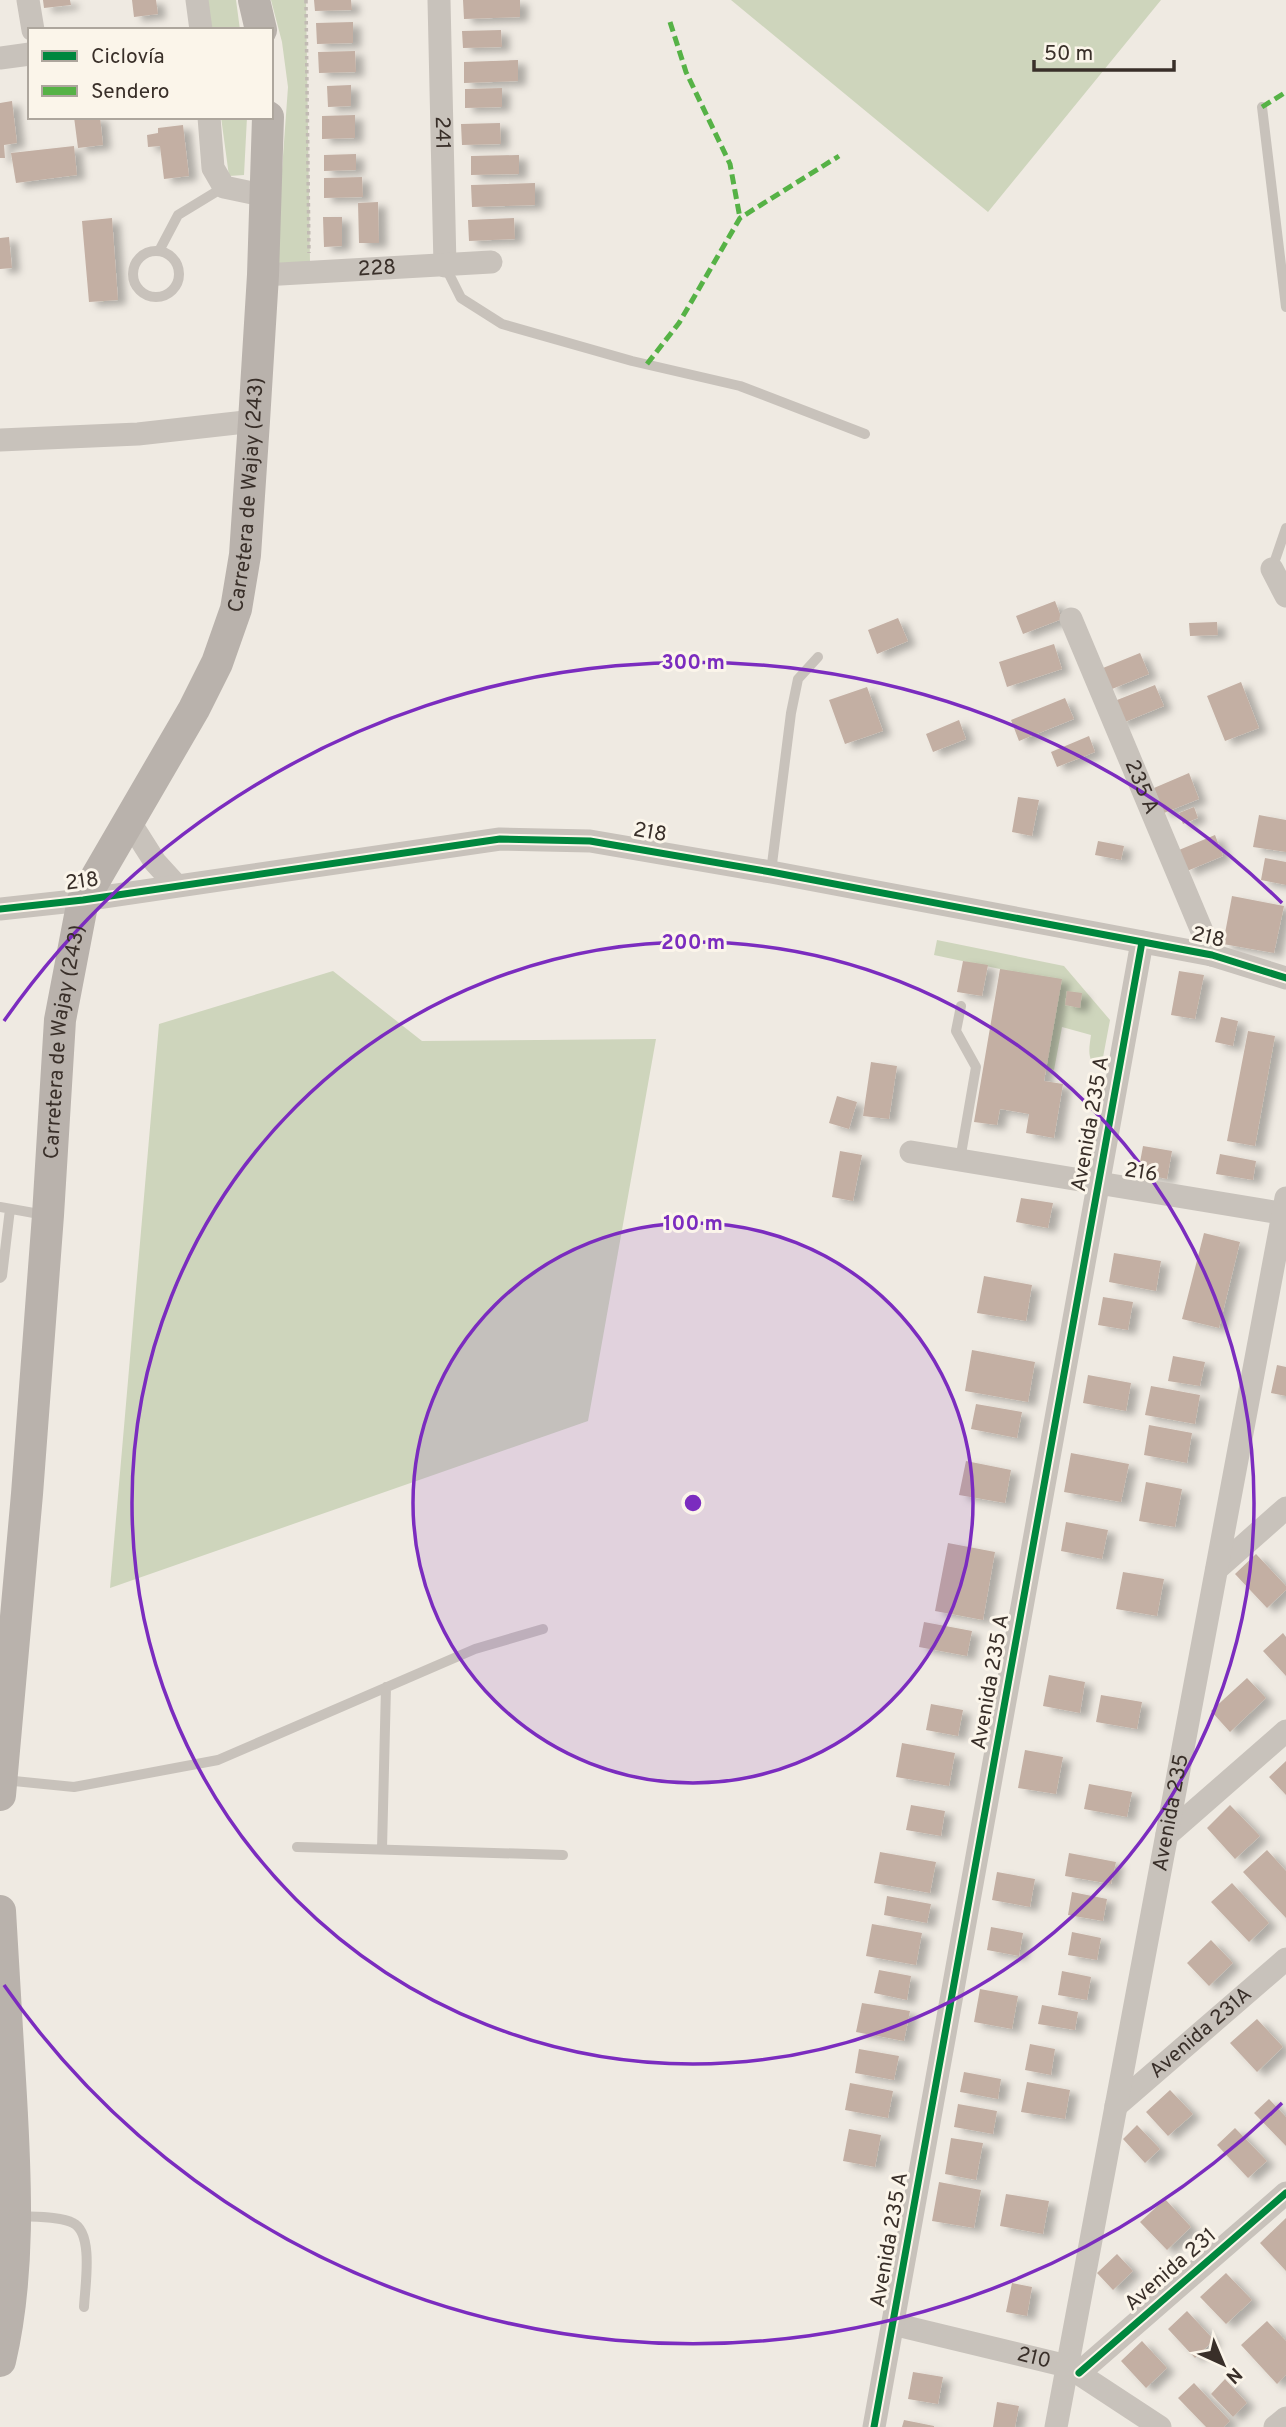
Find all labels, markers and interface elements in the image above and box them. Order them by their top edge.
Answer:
legend [28,28,273,119]
scale bar [1034,28,1174,72]
text: 50 m [1044,41,1093,68]
text: Ciclovía [91,44,165,71]
text: Sendero [91,79,170,106]
street label: 241 [428,116,456,150]
street label: 228 [357,254,397,283]
street label: Carretera de Wajay (243) [222,376,270,614]
text: 300 m [661,650,725,677]
street label: 235 A [1118,755,1165,818]
street label: 218 [631,817,669,849]
street label: 218 [64,866,100,898]
street label: 218 [1189,921,1227,955]
street label: Carretera de Wajay (243) [38,922,91,1160]
text: 200 m [661,930,725,957]
street label: Avenida 235 A [1066,1054,1116,1194]
street label: 216 [1122,1157,1160,1189]
text: 100 m [663,1211,723,1238]
centre of rings [681,1491,705,1515]
street label: Avenida 235 A [966,1612,1016,1752]
street label: Avenida 235 [1147,1752,1195,1874]
street label: Avenida 231A [1144,1981,1258,2085]
street label: Avenida 235 A [865,2170,915,2310]
street label: Avenida 231 [1119,2223,1223,2317]
north arrow [1188,2329,1258,2399]
street label: 210 [1014,2341,1054,2375]
text: N [1220,2361,1247,2388]

